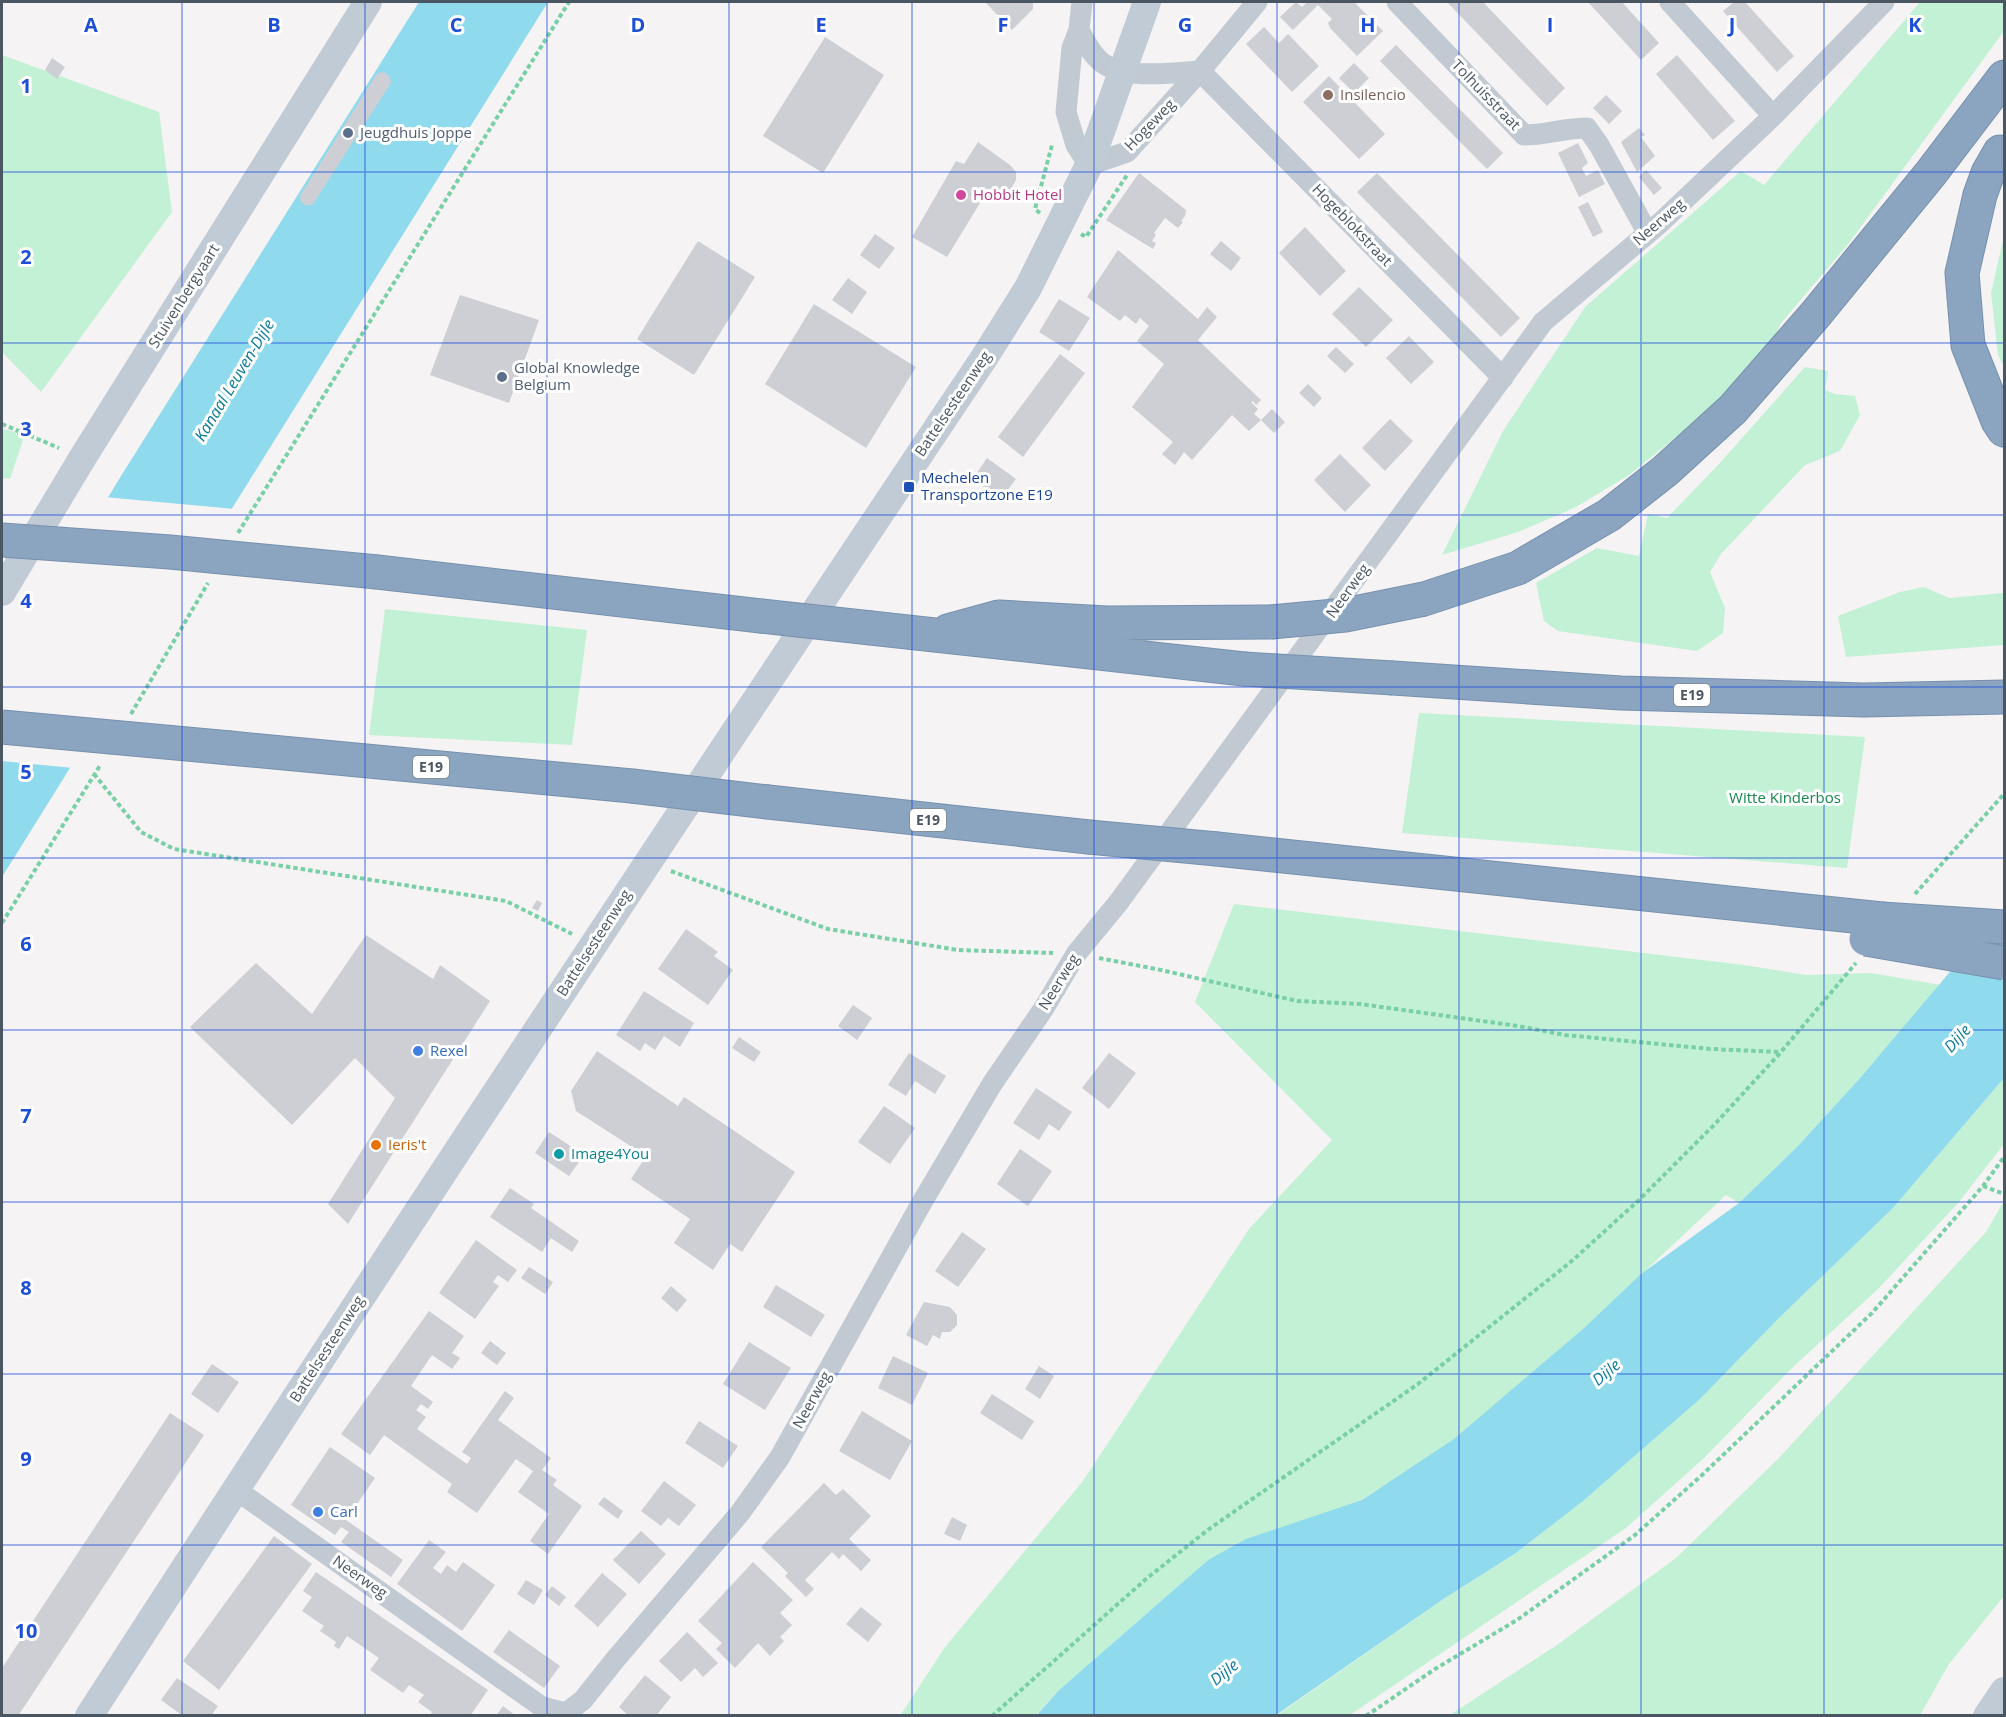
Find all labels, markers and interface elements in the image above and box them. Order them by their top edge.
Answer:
text: A [84,11,98,38]
text: B [267,11,281,38]
text: C [450,11,463,38]
text: D [631,11,645,38]
text: E [815,11,827,38]
text: F [998,11,1008,38]
text: G [1178,11,1192,38]
text: H [1360,11,1376,38]
text: I [1547,11,1553,38]
text: J [1727,11,1735,38]
text: K [1908,11,1922,38]
street label: Tolhuisstraat [1448,55,1526,134]
text: 1 [20,72,32,99]
place label: Insilencio [1340,84,1406,104]
marker: Insilencio [1321,88,1335,102]
street label: Hogeweg [1120,94,1179,155]
place label: Jeugdhuis Joppe [358,122,472,142]
marker: Jeugdhuis Joppe [341,126,355,140]
street label: Hogeblokstraat [1308,179,1397,270]
place label: Hobbit Hotel [973,184,1062,204]
marker: Hobbit Hotel [954,188,968,202]
street label: Neerweg [1628,193,1688,249]
street label: Stuivenbergvaart [143,240,223,351]
text: 2 [20,243,32,270]
water label: Kanaal Leuven-Dijle [189,315,279,445]
street label: Battelsesteenweg [909,347,995,460]
place label: Global Knowledge Belgium [514,357,640,394]
marker: Global Knowledge Belgium [495,370,509,384]
text: 3 [20,415,32,442]
place label: Mechelen Transportzone E19 [921,467,1053,504]
marker: Mechelen Transportzone E19 [902,480,916,494]
street label: Neerweg [1321,559,1374,622]
text: 4 [20,587,32,614]
road number: E19 [1674,684,1710,706]
road number: E19 [413,756,449,778]
text: 5 [20,758,32,785]
park label: Witte Kinderbos [1729,787,1841,807]
road number: E19 [910,809,946,831]
street label: Battelsesteenweg [551,885,635,1000]
text: 6 [20,930,32,957]
street label: Neerweg [1033,950,1083,1013]
water label: Dijle [1939,1019,1975,1057]
place label: Rexel [430,1040,468,1060]
marker: Rexel [411,1044,425,1058]
text: 7 [20,1102,32,1129]
place label: Ieris't [388,1134,426,1154]
marker: Ieris't [369,1138,383,1152]
place label: Image4You [571,1143,649,1163]
marker: Image4You [552,1147,566,1161]
text: 8 [20,1274,32,1301]
street label: Battelsesteenweg [284,1291,368,1406]
water label: Dijle [1587,1354,1625,1390]
street label: Neerweg [787,1367,835,1432]
text: 9 [20,1445,32,1472]
place label: Carl [330,1501,358,1521]
marker: Carl [311,1505,325,1519]
street label: Neerweg [329,1550,392,1602]
text: 10 [15,1617,37,1644]
water label: Dijle [1205,1654,1243,1690]

